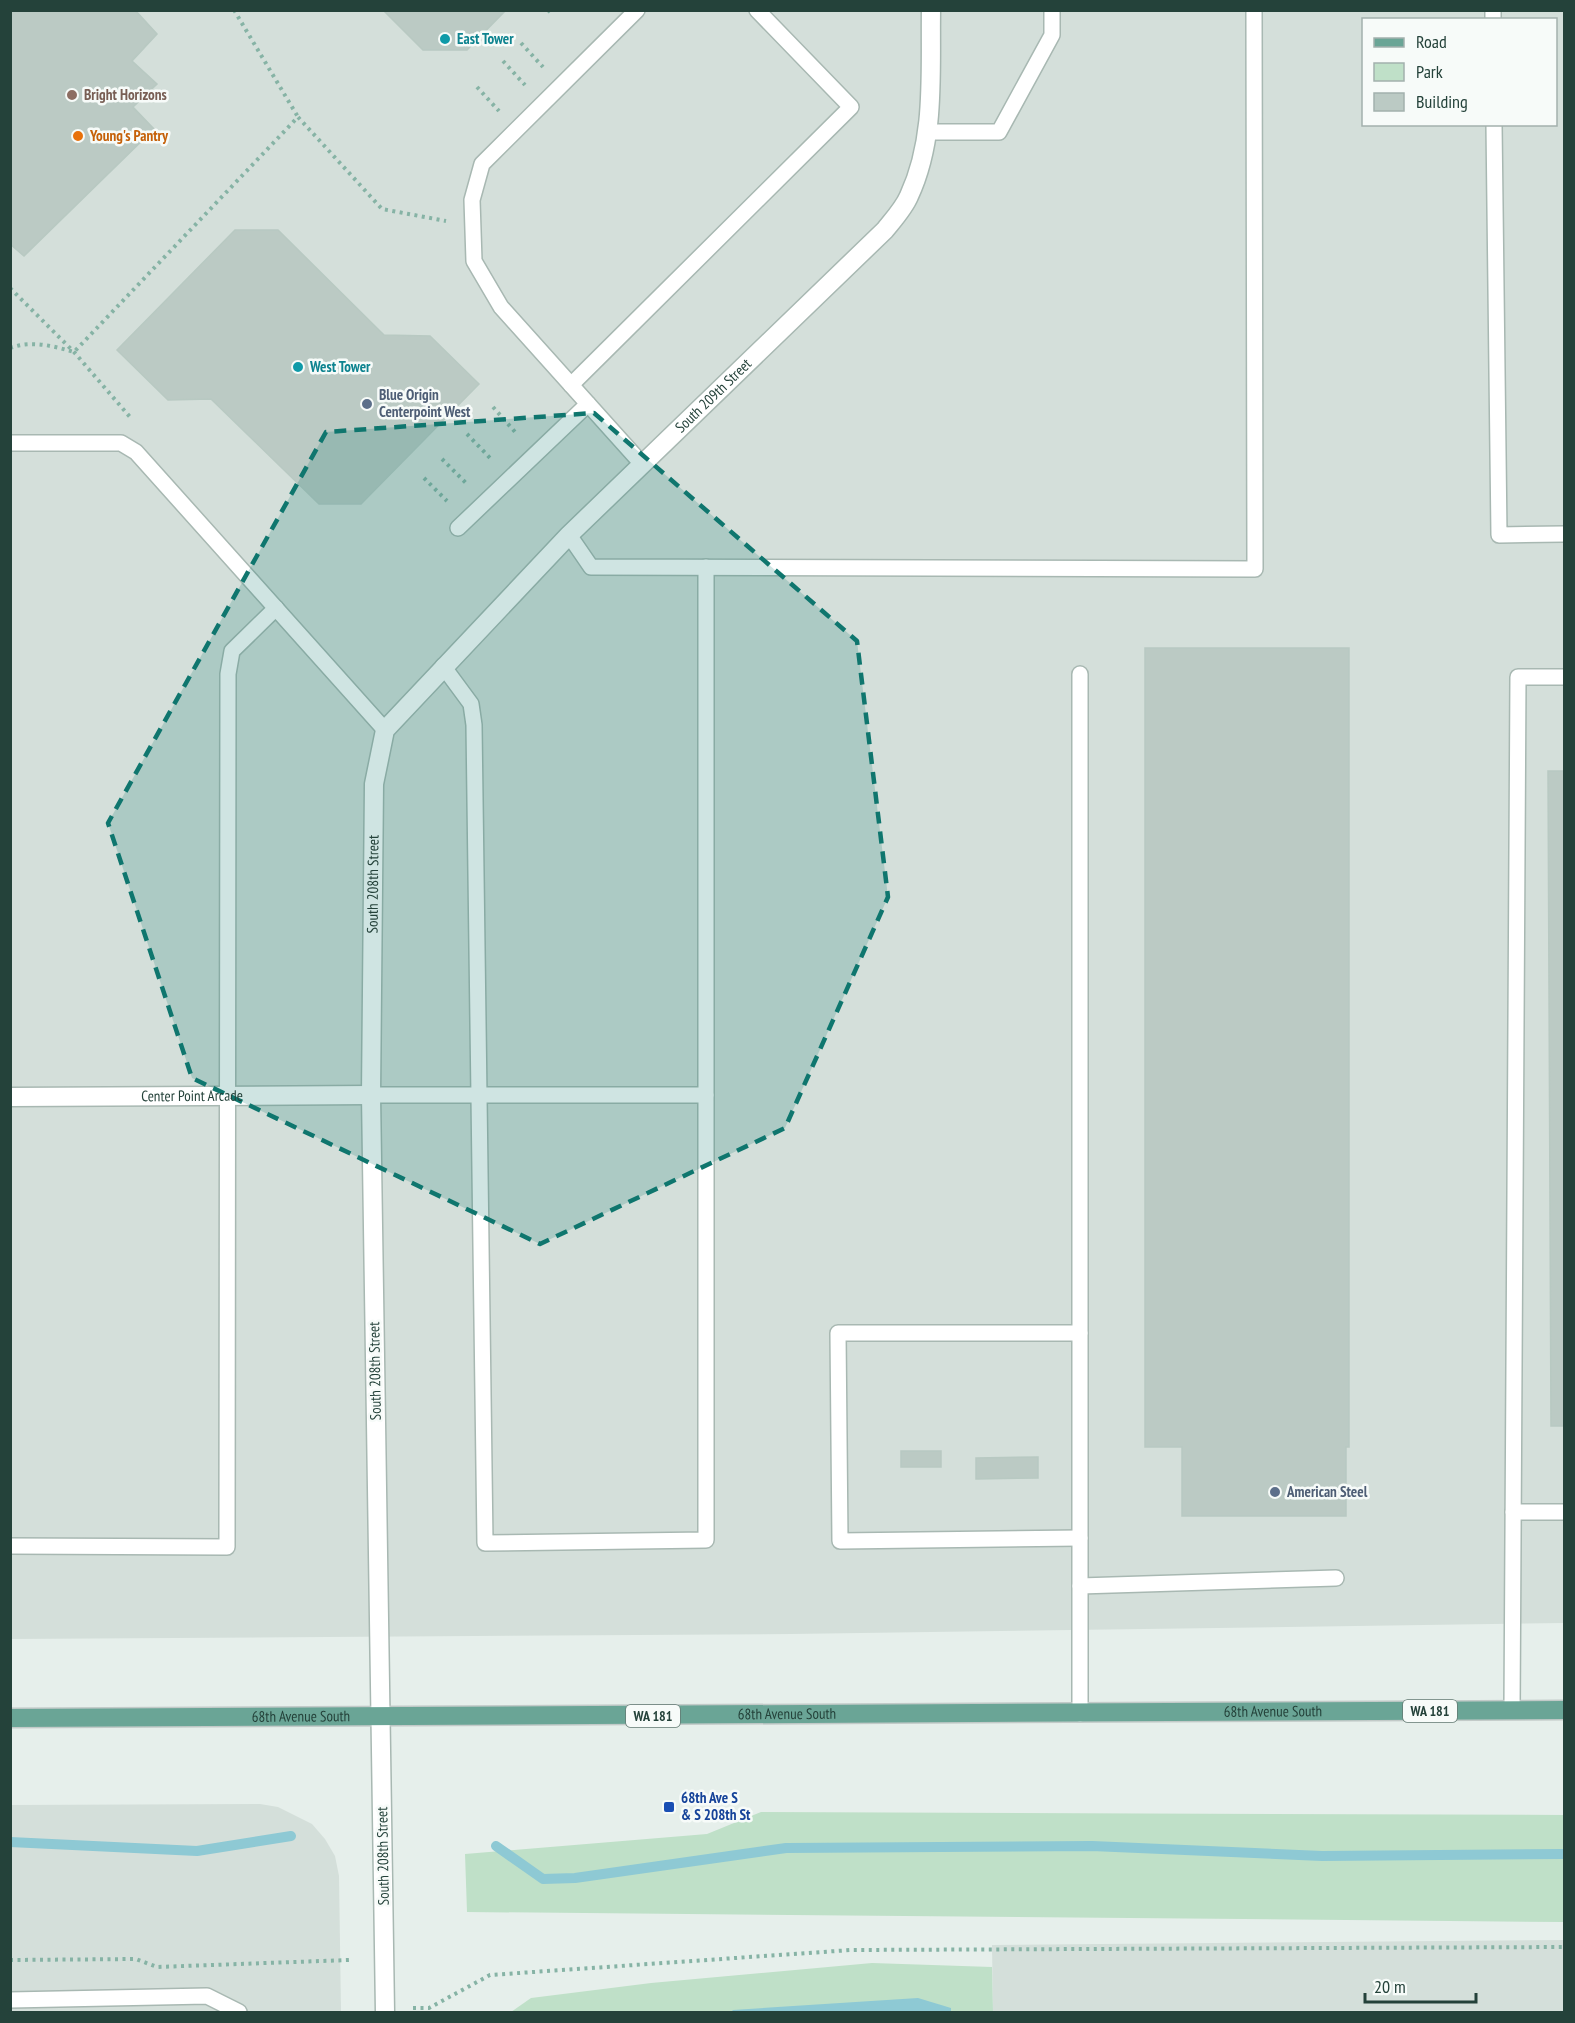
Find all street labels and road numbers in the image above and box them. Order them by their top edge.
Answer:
street label: South 209th Street [671,354,755,436]
street label: South 208th Street [363,835,383,934]
street label: Center Point Arcade [141,1086,243,1105]
street label: South 208th Street [364,1322,385,1420]
road number: WA 181 [1403,1700,1457,1722]
street label: 68th Avenue South [1224,1701,1322,1721]
street label: 68th Avenue South [738,1704,836,1723]
road number: WA 181 [626,1705,680,1727]
street label: 68th Avenue South [252,1706,350,1726]
street label: South 208th Street [372,1807,393,1905]

